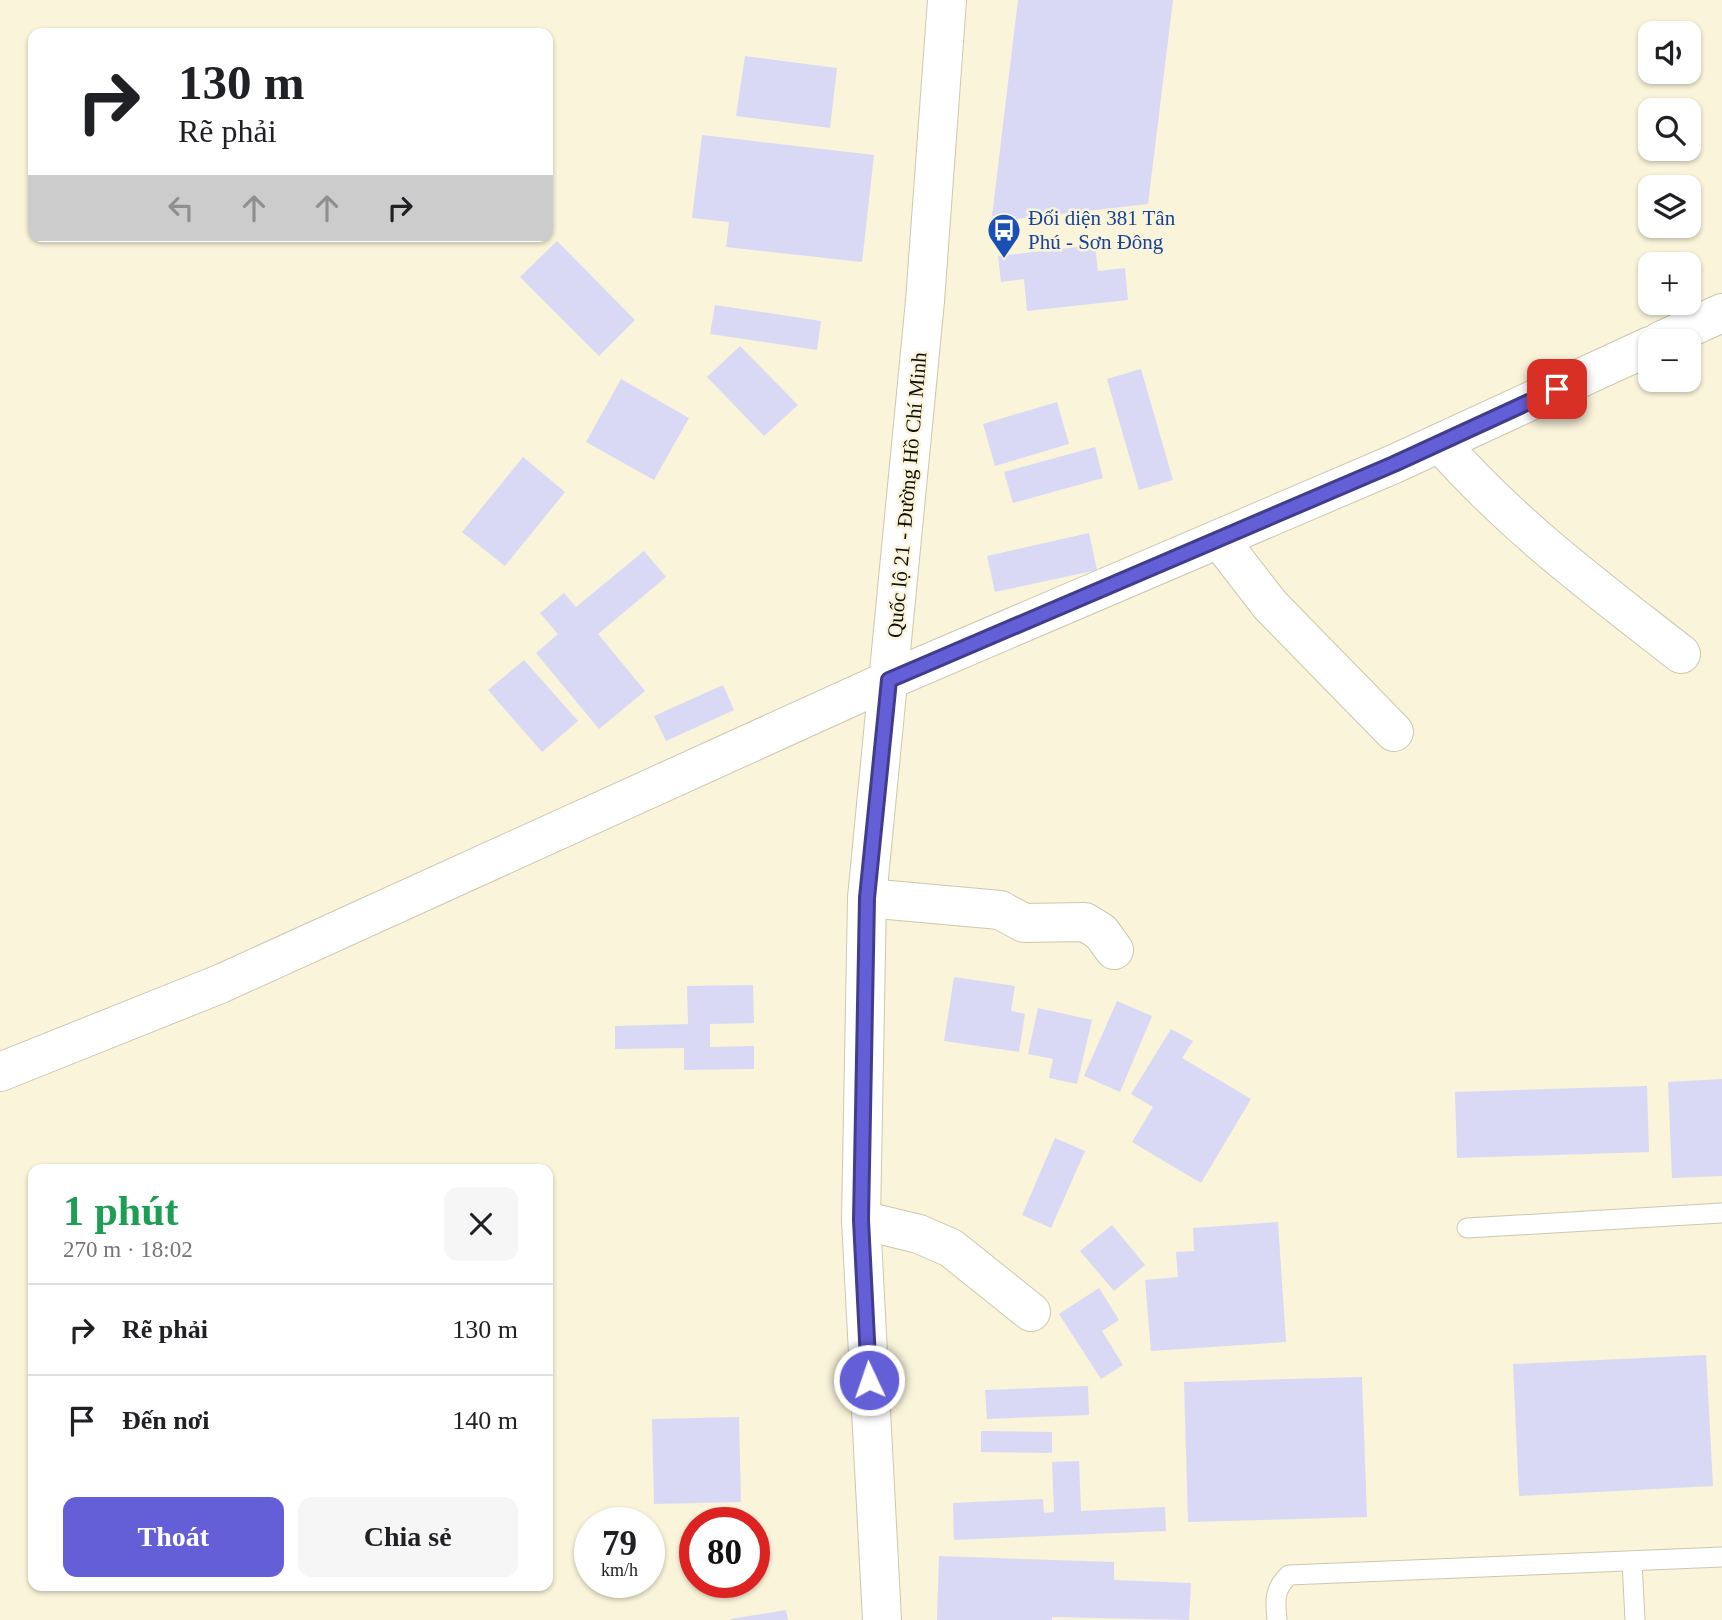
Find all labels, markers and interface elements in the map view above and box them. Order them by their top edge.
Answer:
map controls [1638,21,1701,392]
button: sound [1638,21,1701,84]
text: 130 m [178,55,305,110]
icon: right [63,56,154,147]
button: search [1638,98,1701,161]
text: Rẽ phải [178,113,277,149]
button: layers [1638,175,1701,238]
icon: left [162,189,200,227]
icon: ahead [235,189,273,227]
icon: ahead [308,189,346,227]
icon: right [381,189,419,227]
place label: Đối diện 381 Tân Phú - Sơn Đông [1028,206,1176,254]
bus stop icon: Đối diện 381 Tân Phú - Sơn Đông [985,211,1023,260]
button: + [1638,252,1701,315]
button: − [1638,329,1701,392]
street label: Quốc lộ 21 - Đường Hồ Chí Minh [883,351,931,639]
pin [1527,359,1587,419]
icon: arrive [1538,370,1576,408]
button: close [444,1187,518,1261]
text: 1 phút [63,1188,179,1234]
text: 270 m · 18:02 [63,1237,193,1262]
icon: right [63,1311,101,1349]
text: Rẽ phải [122,1315,208,1344]
text: 130 m [452,1315,518,1344]
position arrow [832,1343,906,1417]
icon: arrive [63,1402,101,1440]
text: Đến nơi [122,1406,209,1435]
text: 140 m [452,1406,518,1435]
button: Thoát [63,1497,284,1577]
button: Chia sẻ [298,1497,518,1577]
speed limit sign: 80 [679,1507,770,1598]
text: 79 [602,1524,637,1563]
text: km/h [601,1560,638,1580]

